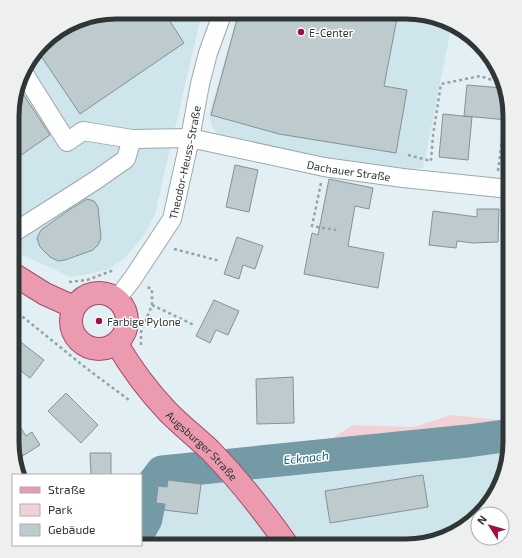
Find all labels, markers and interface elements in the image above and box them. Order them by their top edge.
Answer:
place label: E-Center [309,26,354,39]
marker: E-Center [296,27,306,37]
street label: Theodor-Heuss-Straße [166,104,202,221]
street label: Dachauer Straße [306,157,392,183]
place label: Farbige Pylone [107,315,181,328]
marker: Farbige Pylone [94,316,104,326]
street label: Augsburger Straße [164,408,241,483]
water label: Ecknach [283,448,329,466]
legend [12,474,142,546]
text: Straße [48,482,85,496]
text: Park [48,502,73,516]
north arrow [470,506,510,546]
text: N [474,513,489,527]
text: Gebäude [48,522,96,536]

